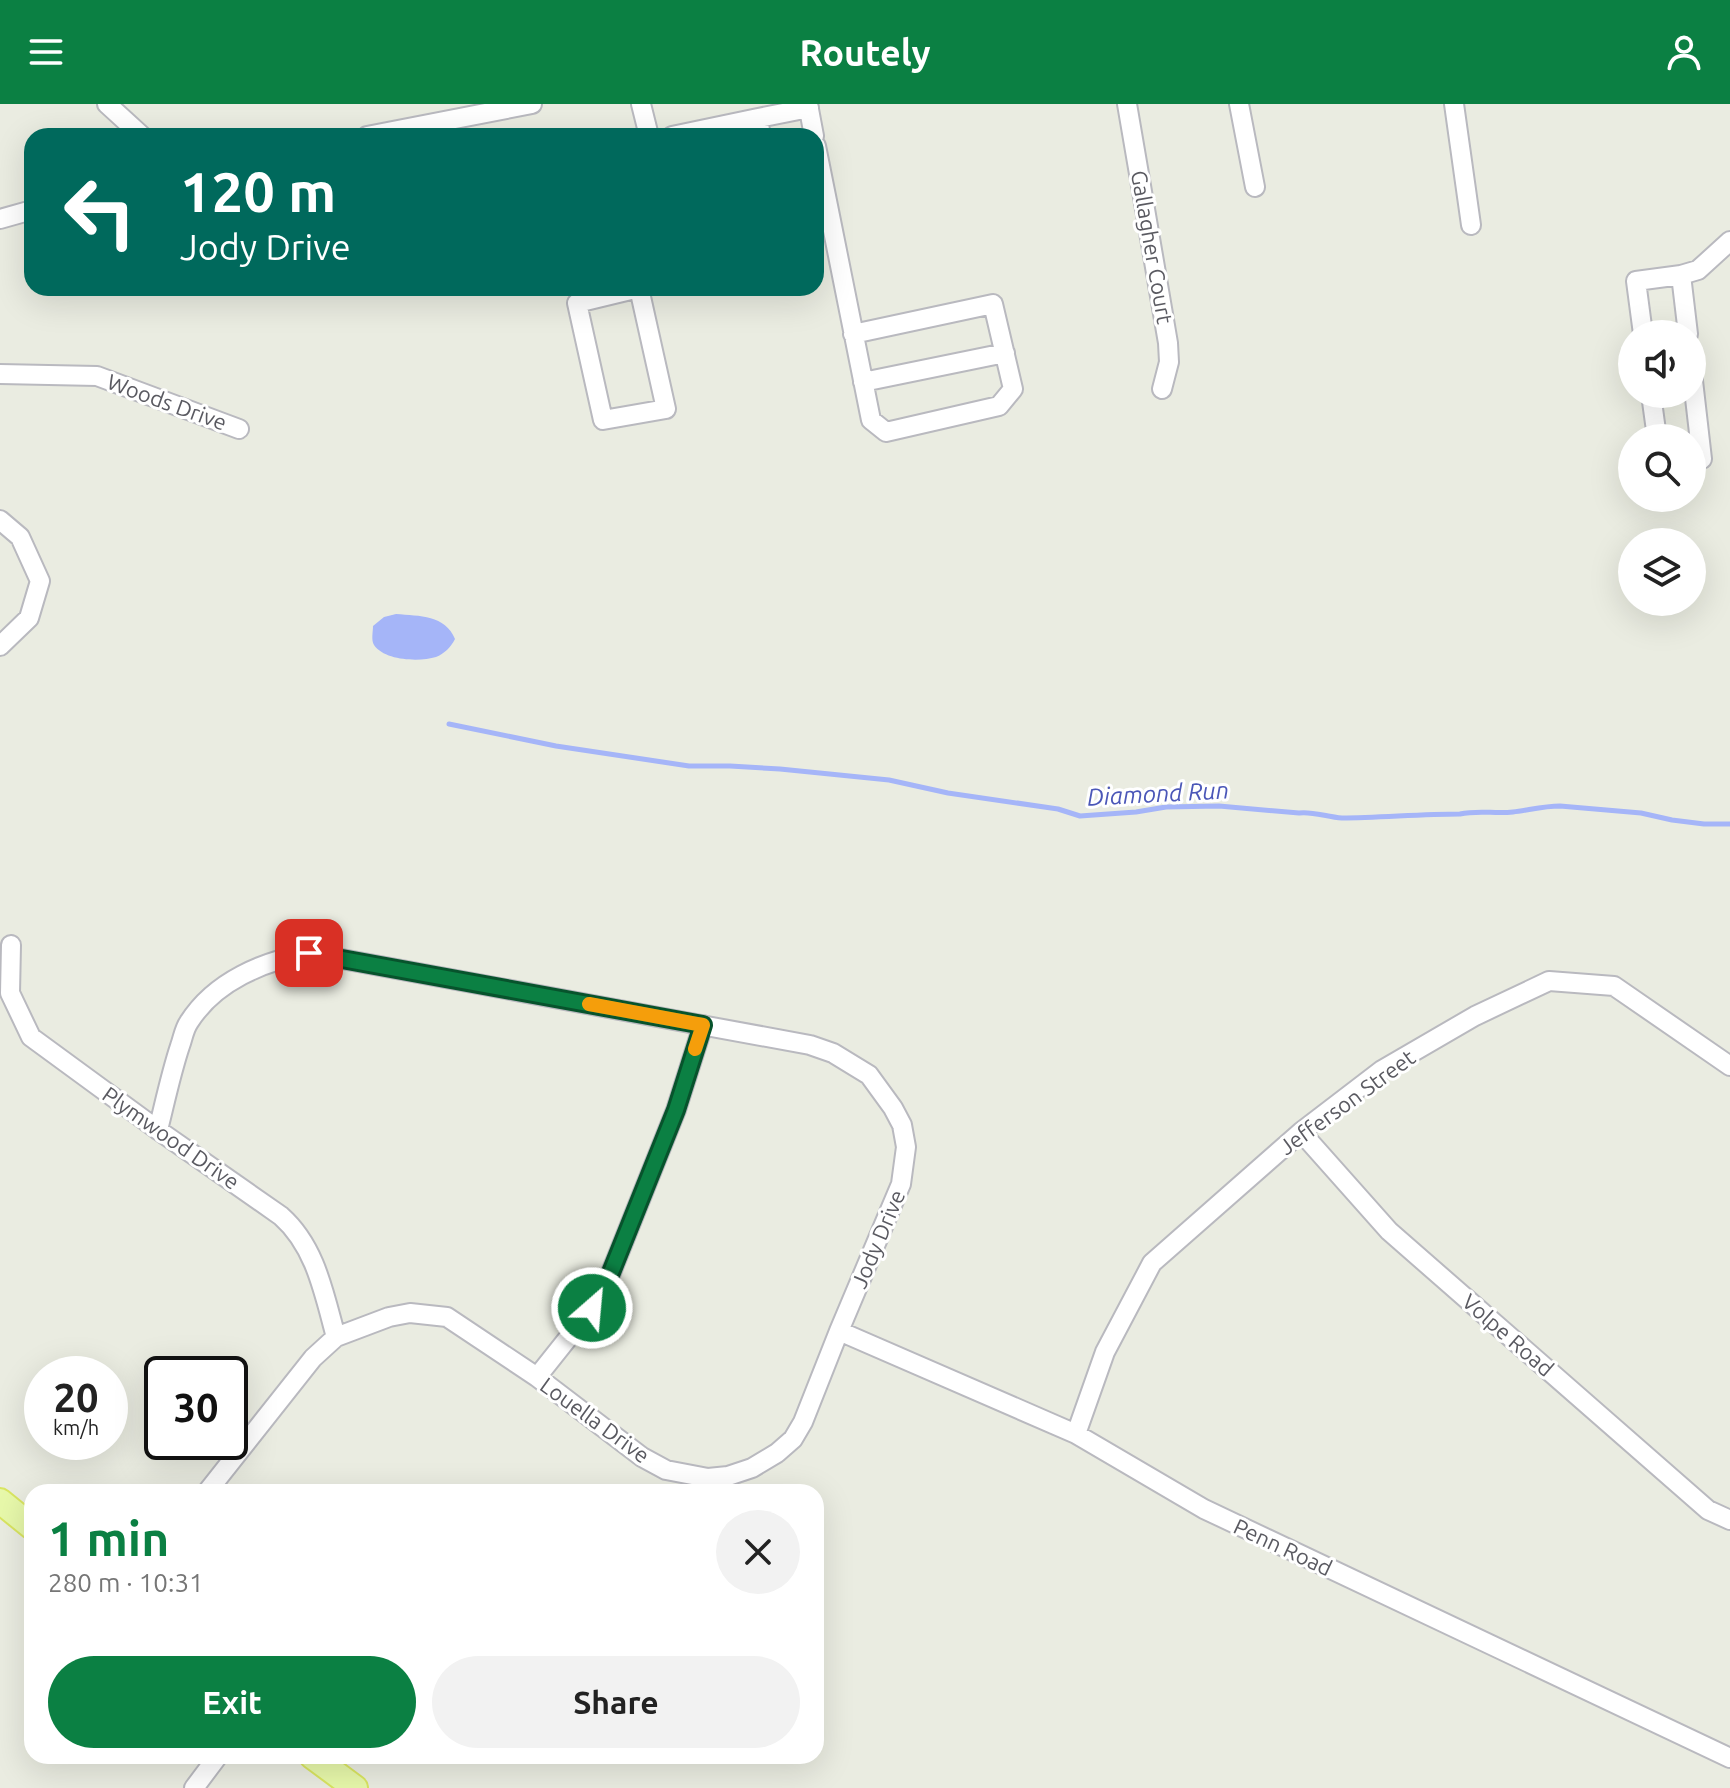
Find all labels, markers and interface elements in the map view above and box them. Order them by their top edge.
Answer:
icon: menu [24,30,68,74]
icon: person [1662,30,1706,74]
text: Routely [799,32,931,73]
icon: left [48,160,152,264]
text: 120 m [180,160,336,223]
street label: Gallagher Court [1127,168,1178,326]
text: Jody Drive [180,226,351,267]
map controls [1618,320,1706,616]
button: sound [1618,320,1706,408]
street label: Woods Drive [104,368,230,435]
button: search [1618,424,1706,512]
button: layers [1618,528,1706,616]
water label: Diamond Run [1086,776,1230,811]
pin [275,919,343,987]
icon: arrive [287,931,331,975]
street label: Jefferson Street [1274,1044,1420,1159]
street label: Plymwood Drive [98,1081,244,1194]
street label: Jody Drive [846,1186,909,1292]
position arrow [550,1266,634,1350]
street label: Volpe Road [1458,1288,1559,1381]
speed limit sign: 30 [144,1356,248,1460]
street label: Louella Drive [536,1372,655,1468]
text: 20 [53,1375,99,1420]
text: km/h [53,1416,99,1439]
button: close [716,1510,800,1594]
text: 1 min [48,1511,169,1565]
street label: Penn Road [1230,1513,1336,1580]
text: 280 m · 10:31 [48,1568,204,1597]
button: Exit [48,1656,416,1748]
button: Share [432,1656,800,1748]

